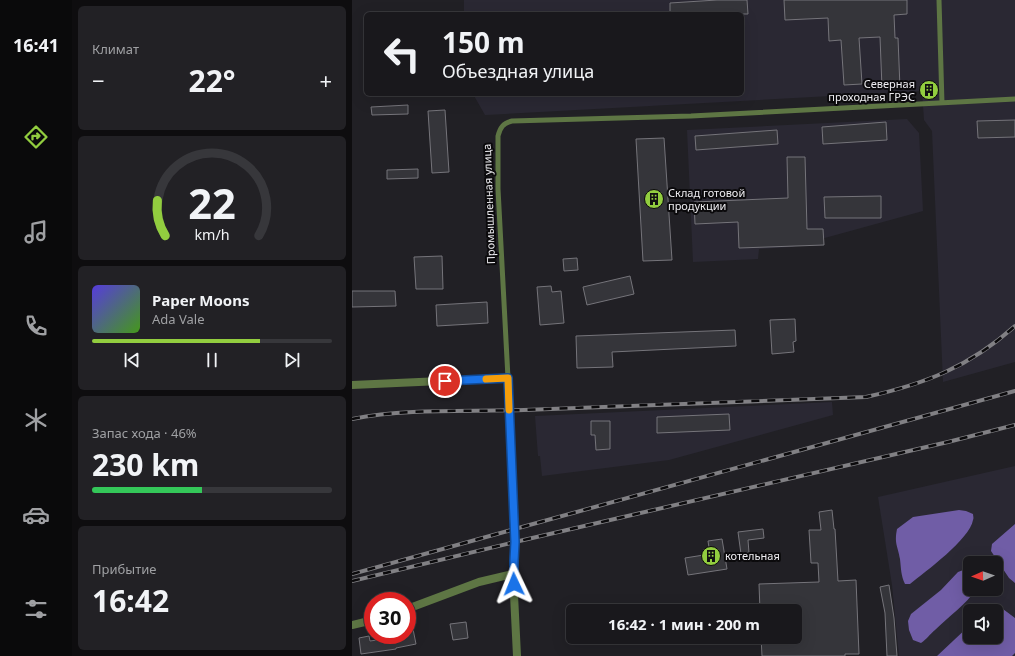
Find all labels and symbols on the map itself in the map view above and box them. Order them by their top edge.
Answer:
place label: Северная проходная ГРЭС [828,76,915,104]
building icon: Северная проходная ГРЭС [918,79,940,101]
street label: Промышленная улица [479,144,498,264]
place label: Склад готовой продукции [668,185,745,213]
building icon: Склад готовой продукции [643,188,665,210]
pin [428,364,462,398]
building icon: котельная [700,545,722,567]
place label: котельная [725,548,780,563]
north arrow [963,556,1003,596]
position arrow [493,563,535,605]
speed limit sign: 30 [364,592,416,644]

